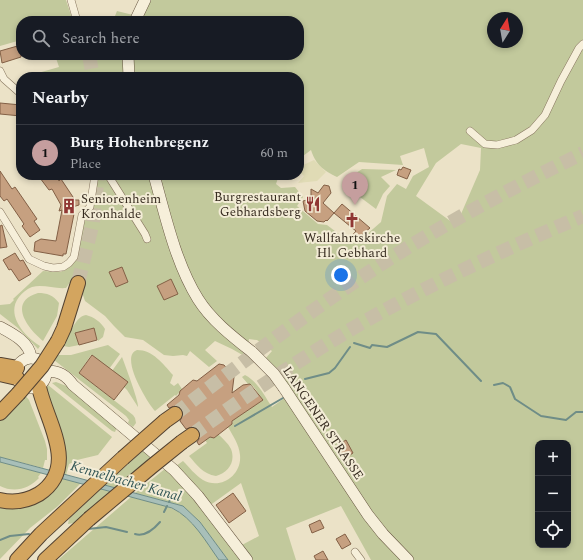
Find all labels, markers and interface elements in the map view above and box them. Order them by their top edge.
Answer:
north arrow [487,12,523,48]
search box [16,16,304,60]
icon: search [30,27,52,49]
text: Search here [62,27,140,50]
text: Nearby [32,85,88,111]
text: Burg Hohenbregenz [70,131,209,154]
text: 1 [41,143,49,163]
text: 60 m [261,143,288,163]
text: Place [70,154,101,174]
pin: 1 [342,172,368,205]
place label: Burgrestaurant Gebhardsberg [214,187,301,222]
place label: Seniorenheim Kronhalde [81,189,161,224]
restaurant icon: Burgrestaurant Gebhardsberg [304,195,322,213]
building icon: Seniorenheim Kronhalde [60,197,78,215]
church icon: Wallfahrtskirche Hl. Gebhard [343,211,361,229]
place label: Wallfahrtskirche Hl. Gebhard [304,228,400,263]
your location [331,265,351,285]
street label: LANGENER STRASSE [277,362,369,484]
map controls [535,440,571,548]
button: + [535,440,571,476]
water label: Kennelbacher Kanal [68,455,184,507]
button: − [535,476,571,512]
button: locate [535,512,571,548]

